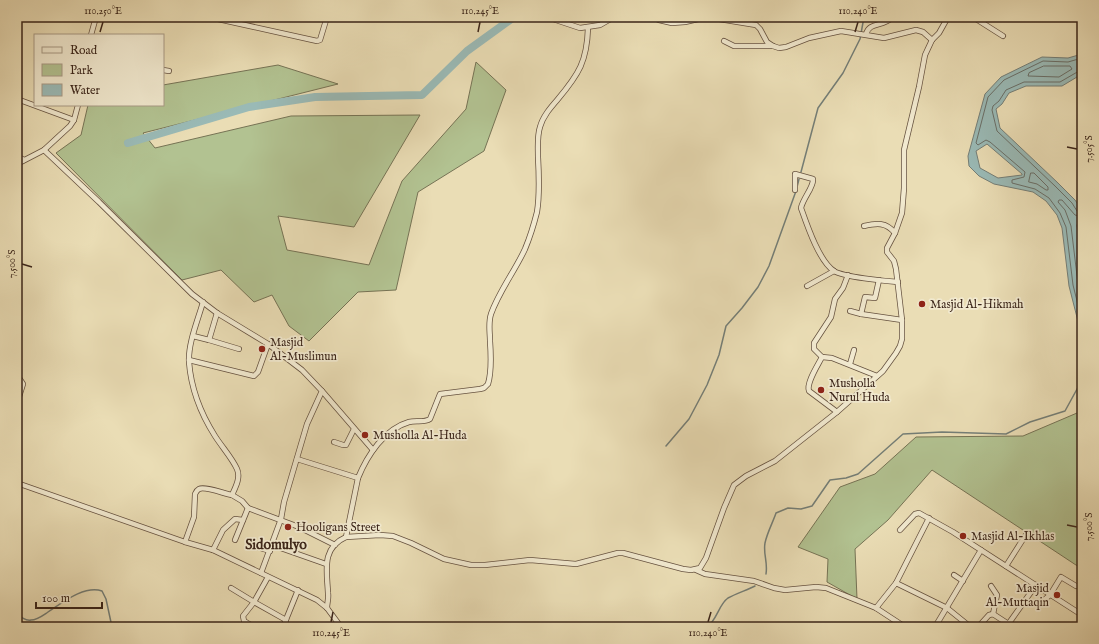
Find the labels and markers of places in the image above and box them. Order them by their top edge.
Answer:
place label: Masjid Al-Hikmah [930,297,1024,312]
marker: Masjid Al-Hikmah [917,299,927,309]
place label: Masjid Al-Muslimun [269,335,337,364]
marker: Masjid Al-Muslimun [257,344,267,354]
place label: Musholla Nurul Huda [829,376,891,405]
marker: Musholla Nurul Huda [816,385,826,395]
place label: Musholla Al-Huda [373,428,467,443]
marker: Musholla Al-Huda [360,430,370,440]
place label: Hooligans Street [296,520,380,535]
marker: Hooligans Street [283,522,293,532]
place label: Masjid Al-Ikhlas [971,529,1054,544]
marker: Masjid Al-Ikhlas [958,531,968,541]
place label: Masjid Al-Muttaqin [985,581,1050,611]
marker: Masjid Al-Muttaqin [1052,590,1062,600]

